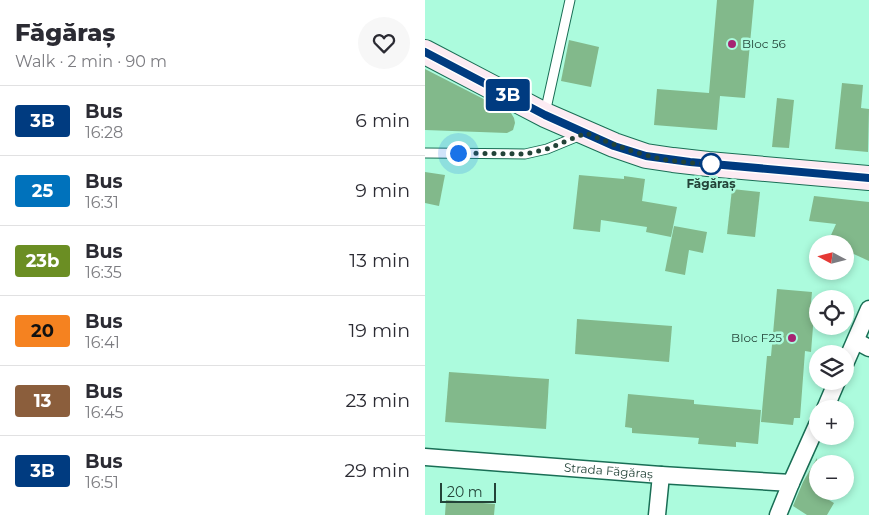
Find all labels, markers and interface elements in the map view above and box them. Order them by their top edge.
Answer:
button: heart [358,17,410,69]
text: Făgăraș [15,18,115,47]
place label: Bloc 56 [742,36,786,51]
marker: Bloc 56 [726,38,738,50]
text: Walk · 2 min · 90 m [15,52,167,71]
line badge: 3B [486,79,531,111]
text: 3B [496,84,520,106]
text: Bus [85,100,123,123]
text: 6 min [355,109,410,132]
text: 3B [30,110,55,132]
text: 16:28 [85,123,123,142]
your location [446,141,471,166]
marker: Făgăraș [700,153,722,175]
text: Bus [85,170,123,193]
place label: Făgăraș [686,176,736,191]
text: 9 min [355,179,410,202]
text: 25 [32,180,53,202]
text: 16:31 [85,193,119,212]
north arrow [809,235,854,280]
map controls [809,235,854,500]
text: Bus [85,240,123,263]
text: 13 min [349,249,410,272]
text: 23b [26,250,59,272]
text: 16:35 [85,263,122,282]
button: locate [809,290,854,335]
text: Bus [85,310,123,333]
text: 19 min [348,319,410,342]
text: 20 [31,320,54,342]
place label: Bloc F25 [731,330,782,345]
marker: Bloc F25 [786,332,798,344]
text: 16:41 [85,333,120,352]
button: layers [809,345,854,390]
text: Bus [85,380,123,403]
text: 23 min [345,389,410,412]
text: 13 [34,390,51,412]
button: + [809,400,854,445]
text: 16:45 [85,403,124,422]
text: Bus [85,450,123,473]
button: − [809,455,854,500]
text: 29 min [345,459,410,482]
text: 3B [30,460,55,482]
street label: Strada Făgăraș [564,460,654,481]
text: 16:51 [85,473,119,492]
scale bar [440,480,496,503]
text: 20 m [447,483,483,501]

